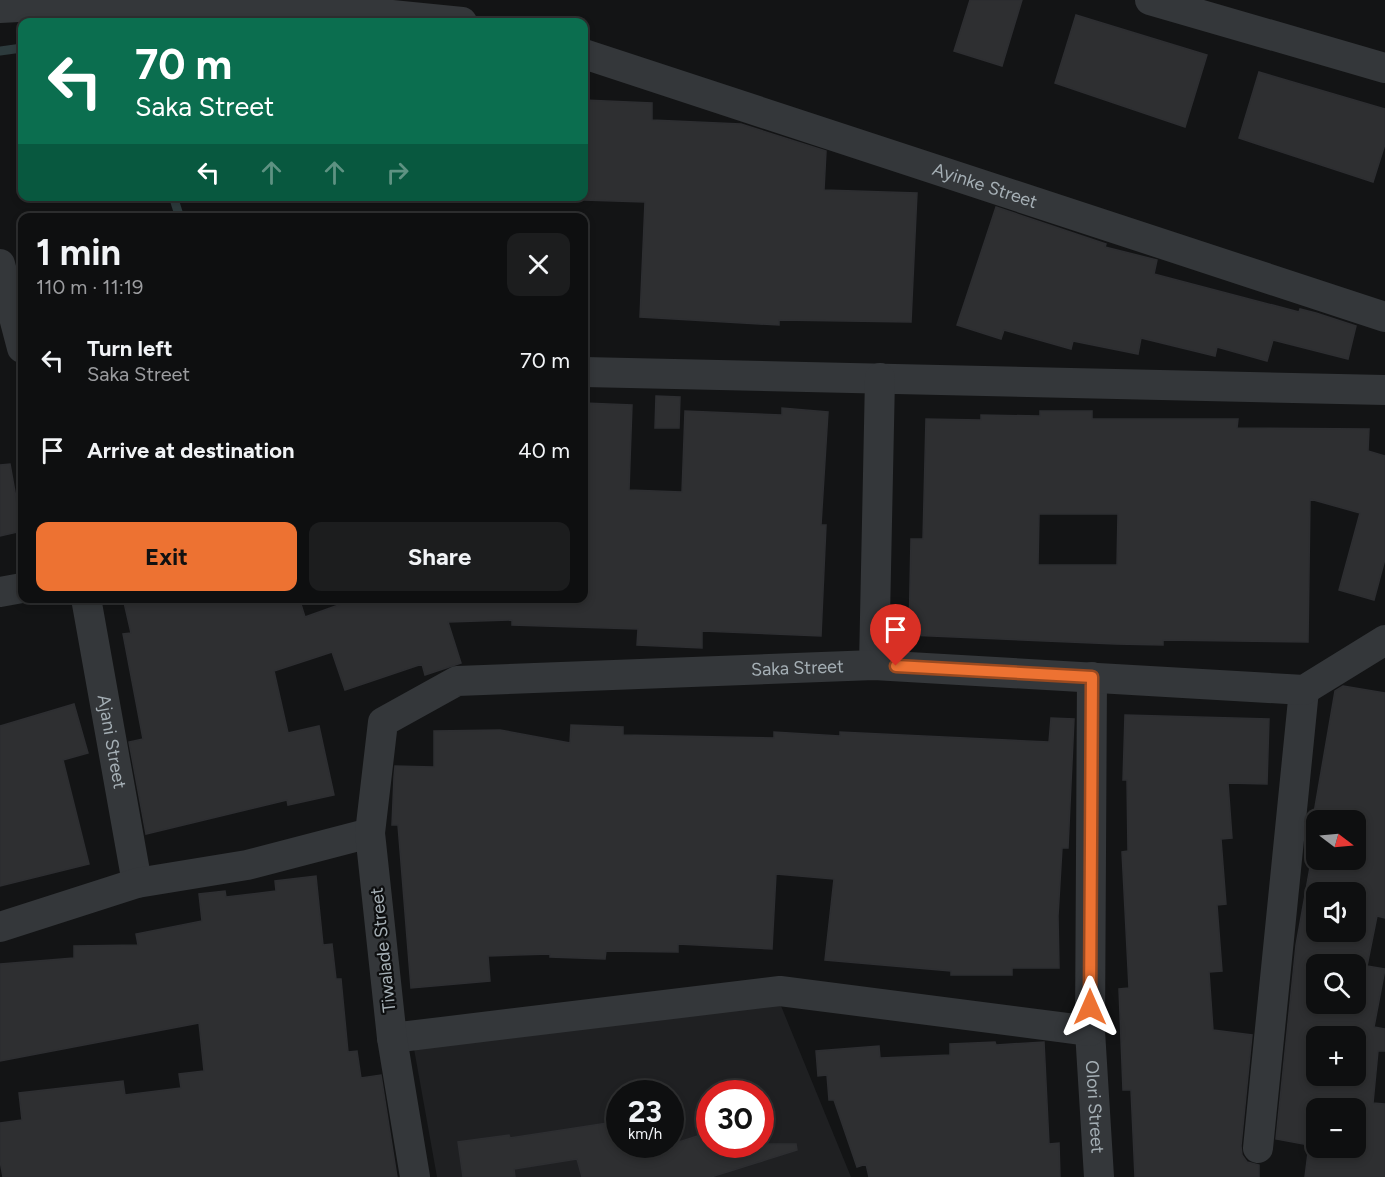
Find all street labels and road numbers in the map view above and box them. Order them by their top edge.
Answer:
street label: Ayinke Street [930,158,1040,213]
street label: Saka Street [750,655,844,681]
street label: Ajani Street [92,693,131,791]
street label: Tiwalade Street [365,886,401,1014]
street label: Olori Street [1081,1059,1109,1154]

